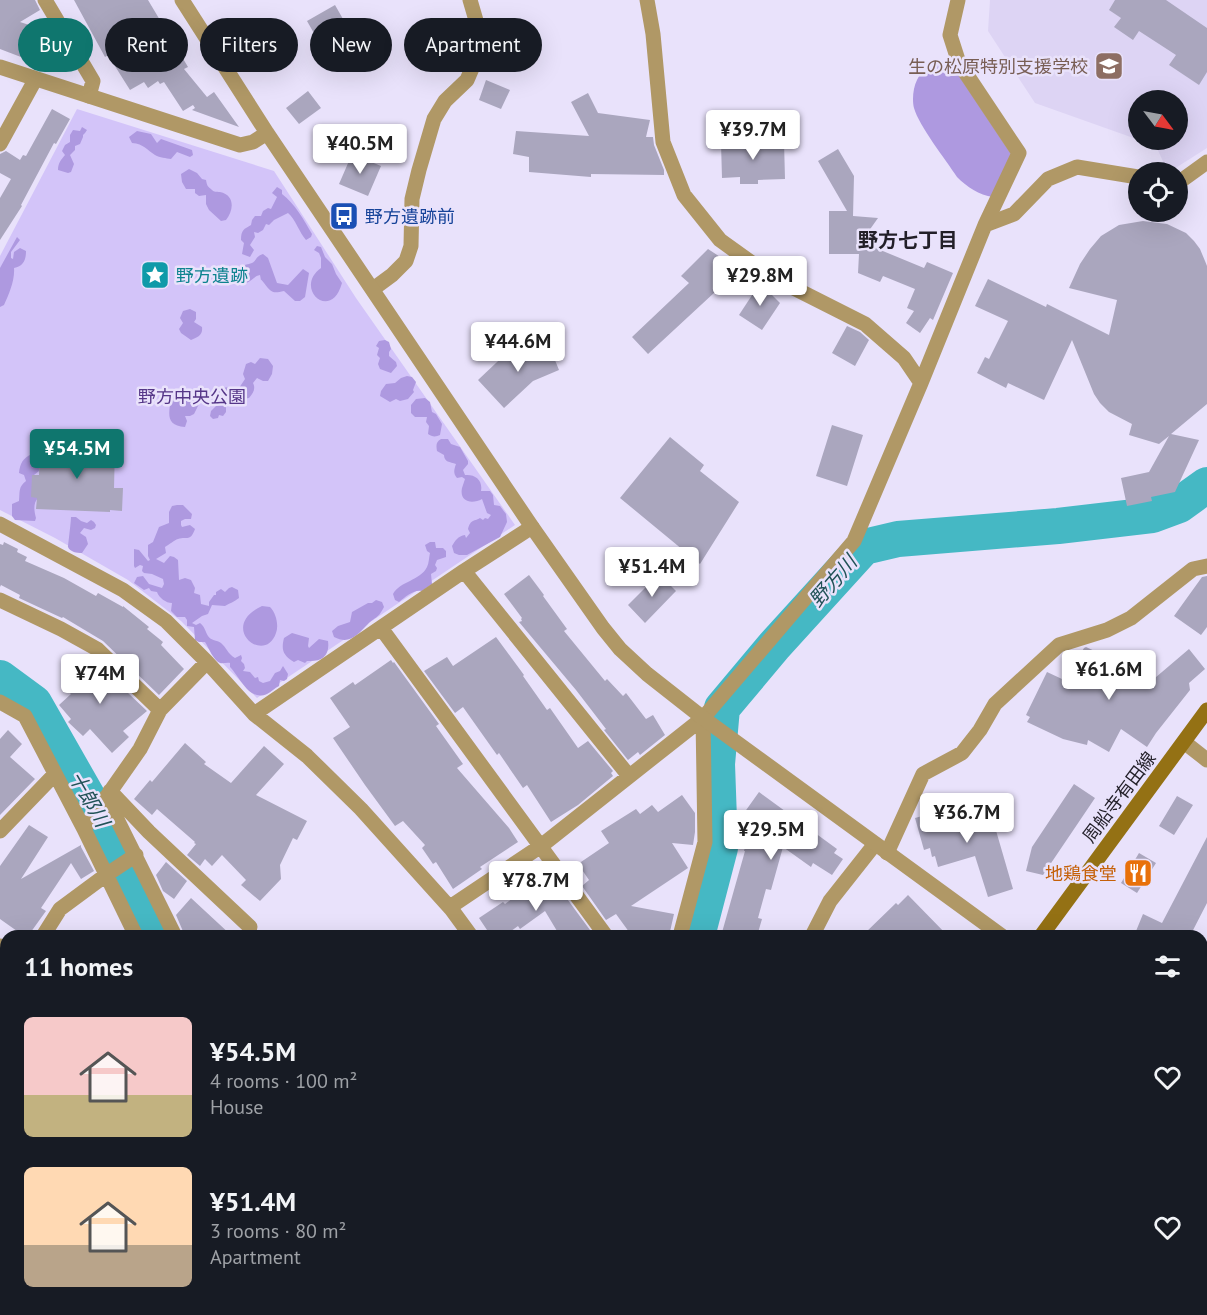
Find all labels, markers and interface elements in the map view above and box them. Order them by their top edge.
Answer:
chip: Buy [18,18,93,72]
chip: Rent [105,18,188,72]
chip: Filters [200,18,298,72]
chip: New [310,18,392,72]
chip: Apartment [404,18,542,72]
school or university icon: 生の松原特別支援学校 [1093,50,1125,82]
place label: 生の松原特別支援学校 [908,55,1088,78]
north arrow [1128,90,1188,150]
map controls [1128,90,1188,222]
pin: ¥39.7M [704,110,802,161]
text: ¥39.7M [720,116,786,142]
pin: ¥40.5M [311,124,409,175]
text: ¥40.5M [327,130,393,156]
button: locate [1128,162,1188,222]
bus stop icon: 野方遺跡前 [328,200,360,232]
place label: 野方遺跡前 [365,205,455,228]
district label: 野方七丁目 [858,227,958,253]
pin: ¥29.8M [711,256,809,307]
place icon: 野方遺跡 [139,259,171,291]
text: ¥29.8M [727,262,793,288]
place label: 野方遺跡 [176,264,248,287]
pin: ¥44.6M [469,322,567,373]
text: ¥44.6M [485,328,551,354]
park label: 野方中央公園 [138,385,246,408]
pin: ¥54.5M [28,429,126,480]
text: ¥54.5M [44,435,110,461]
pin: ¥51.4M [603,547,701,598]
water label: 野方川 [804,548,864,612]
text: ¥51.4M [619,553,685,579]
pin: ¥61.6M [1060,650,1158,701]
pin: ¥74M [64,654,136,705]
text: ¥61.6M [1076,656,1142,682]
text: ¥74M [75,660,125,686]
street label: 周船寺有田線 [1077,747,1161,847]
water label: 十郎川 [63,767,116,833]
pin: ¥36.7M [918,793,1016,844]
text: ¥36.7M [934,799,1000,825]
pin: ¥29.5M [722,810,820,861]
text: ¥29.5M [738,816,804,842]
restaurant icon: 地鶏食堂 [1122,857,1154,889]
pin: ¥78.7M [487,861,585,912]
place label: 地鶏食堂 [1045,862,1117,885]
text: ¥78.7M [503,867,569,893]
text: 11 homes [24,950,133,983]
icon: filters [1151,950,1184,983]
text: ¥54.5M [210,1035,296,1068]
icon: home [72,1041,144,1113]
icon: heart [1151,1061,1184,1094]
text: 4 rooms · 100 m² [210,1068,357,1094]
text: House [210,1094,264,1120]
text: ¥51.4M [210,1185,296,1218]
icon: home [72,1191,144,1263]
icon: heart [1151,1211,1184,1244]
text: 3 rooms · 80 m² [210,1218,346,1244]
text: Apartment [210,1244,301,1270]

